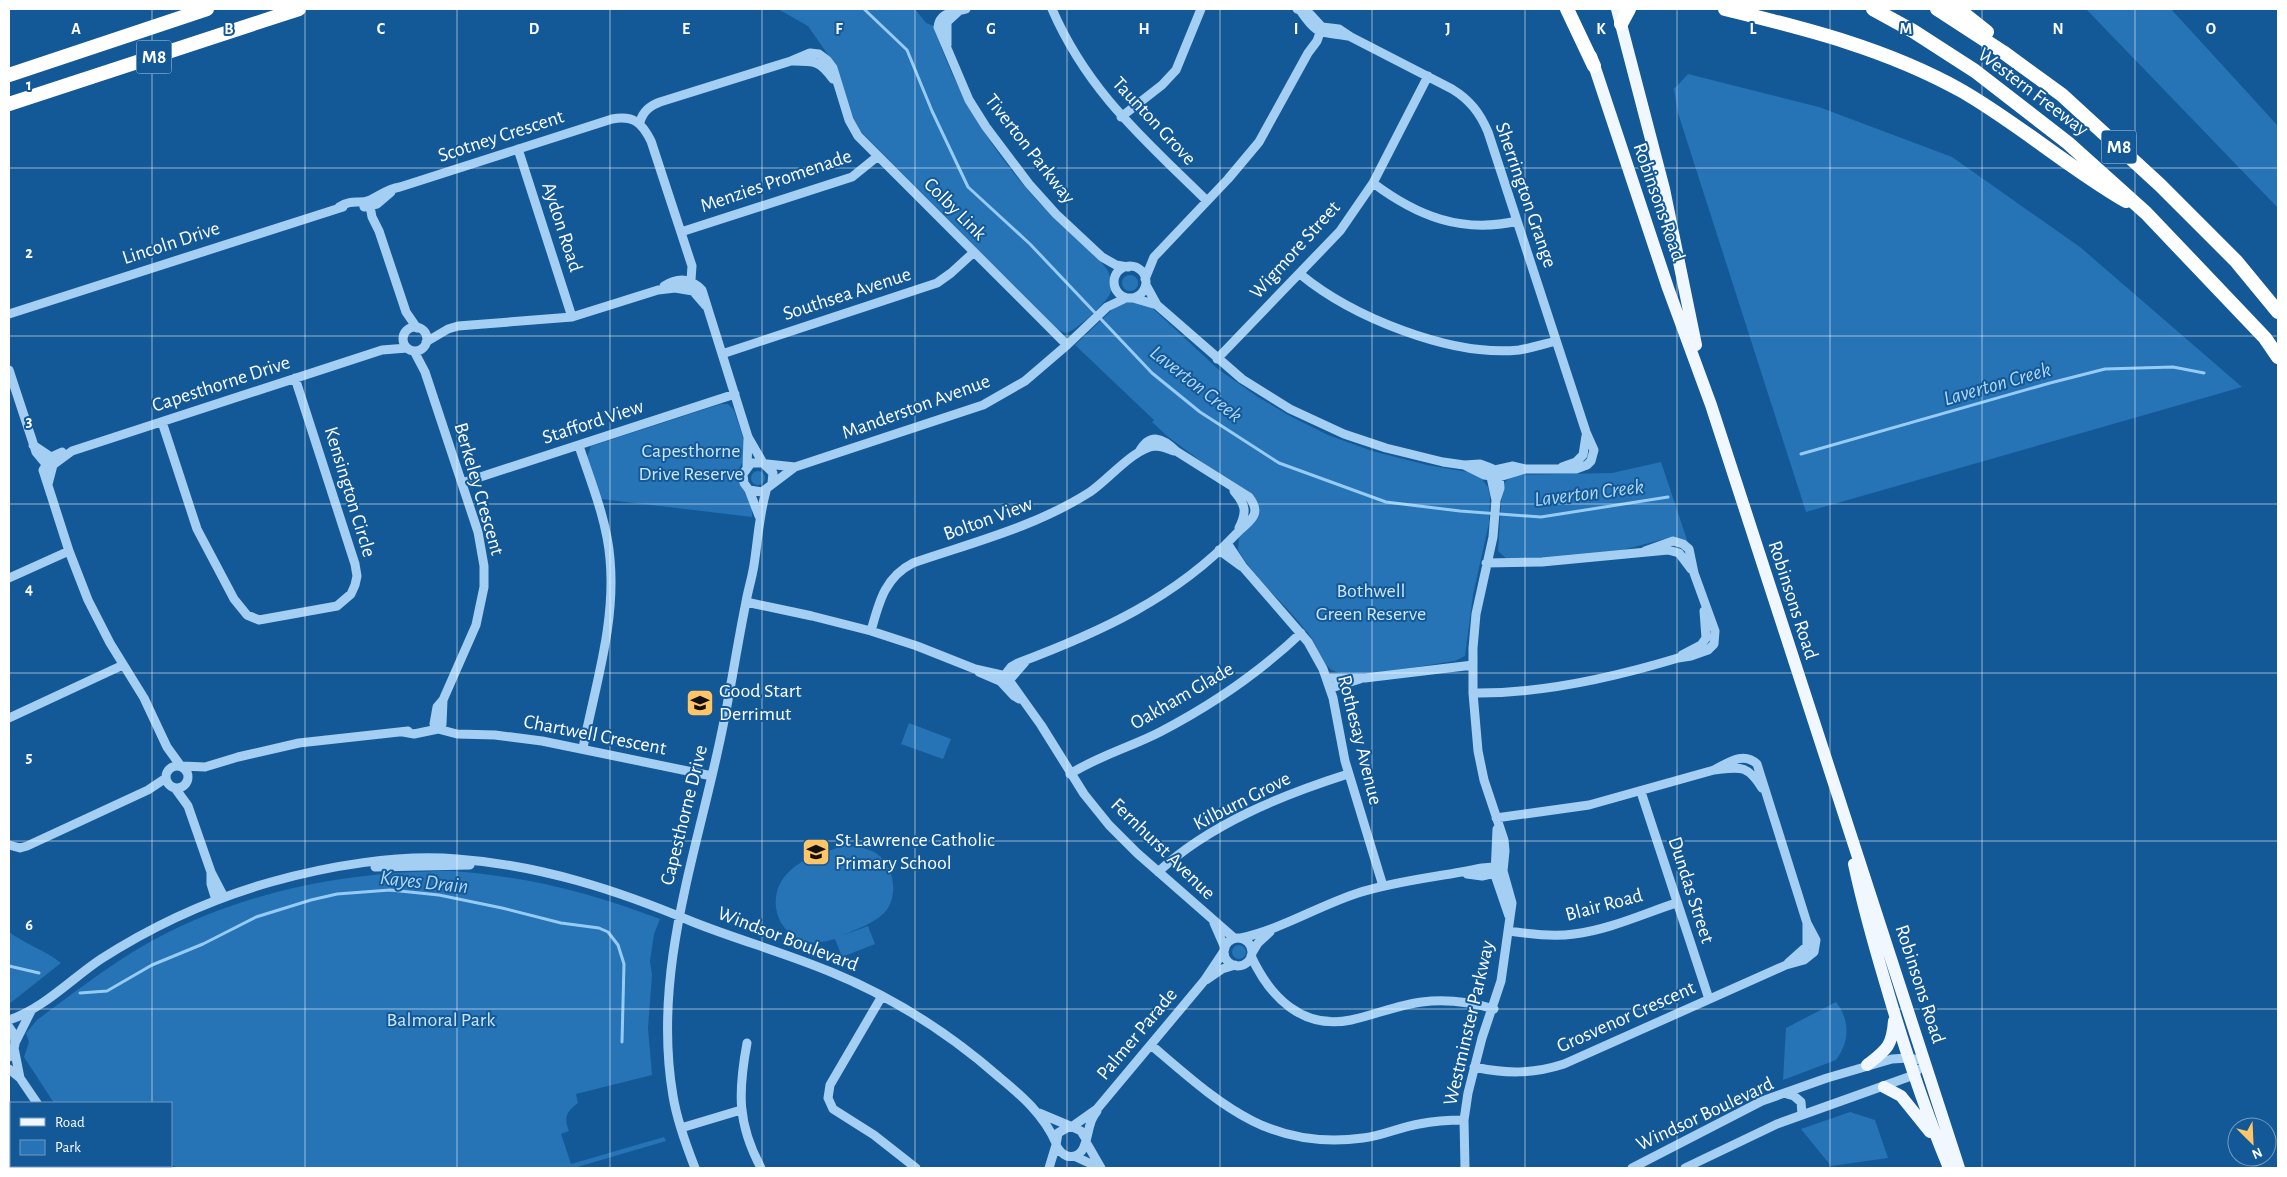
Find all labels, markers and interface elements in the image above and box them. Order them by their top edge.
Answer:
text: A [71,21,81,37]
text: B [224,21,234,37]
text: C [377,21,386,37]
text: D [529,21,540,37]
text: E [682,21,690,37]
text: F [835,21,843,37]
text: G [986,21,996,37]
text: H [1138,21,1150,37]
text: I [1294,21,1298,37]
text: J [1445,21,1451,37]
text: K [1596,21,1606,37]
text: L [1750,21,1757,37]
text: M [1900,21,1912,37]
text: N [2052,21,2064,37]
text: O [2206,21,2216,37]
road number: M8 [136,41,172,74]
street label: Western Freeway [1974,44,2092,140]
street label: Taunton Grove [1108,73,1200,169]
text: 1 [26,77,32,93]
street label: Tiverton Parkway [981,90,1079,208]
street label: Scotney Crescent [436,106,567,166]
street label: Sherrington Grange [1492,120,1560,270]
road number: M8 [2102,130,2136,163]
street label: Robinsons Road [1629,140,1689,264]
street label: Menzies Promenade [698,146,854,216]
street label: Colby Link [920,174,990,244]
street label: Aydon Road [538,180,586,274]
street label: Wigmore Street [1246,197,1344,303]
street label: Lincoln Drive [120,218,222,268]
text: 2 [25,245,33,261]
street label: Southsea Avenue [781,264,913,324]
water label: Laverton Creek [1146,342,1246,427]
street label: Capesthorne Drive [150,352,292,416]
water label: Laverton Creek [1941,359,2053,409]
street label: Manderston Avenue [839,371,993,443]
street label: Stafford View [540,396,647,448]
text: 3 [26,413,33,429]
street label: Berkeley Crescent [451,420,508,558]
street label: Kensington Circle [321,424,379,560]
park label: Capesthorne Drive Reserve [638,441,744,484]
water label: Laverton Creek [1533,476,1645,510]
street label: Bolton View [941,493,1036,544]
street label: Robinsons Road [1764,538,1822,662]
text: 4 [25,581,33,597]
park label: Bothwell Green Reserve [1316,581,1426,624]
street label: Oakham Glade [1127,659,1237,733]
street label: Rothesay Avenue [1334,673,1386,807]
place label: Good Start Derrimut [719,681,802,724]
school or university icon: Good Start Derrimut [685,688,715,718]
street label: Chartwell Crescent [522,711,669,759]
street label: Capesthorne Drive [657,743,711,887]
text: 5 [26,749,33,765]
street label: Kilburn Grove [1190,768,1294,834]
street label: Fernhurst Avenue [1107,794,1219,904]
place label: St Lawrence Catholic Primary School [835,830,995,873]
street label: Dundas Street [1664,834,1718,946]
school or university icon: St Lawrence Catholic Primary School [801,837,831,867]
water label: Kayes Drain [379,867,469,897]
street label: Blair Road [1563,885,1645,925]
street label: Windsor Boulevard [715,903,861,975]
text: 6 [25,917,33,933]
street label: Robinsons Road [1891,922,1949,1046]
street label: Westminster Parkway [1440,938,1498,1108]
street label: Grosvenor Crescent [1554,977,1699,1056]
street label: Palmer Parade [1093,984,1181,1084]
park label: Balmoral Park [387,1010,495,1030]
street label: Windsor Boulevard [1633,1073,1777,1155]
legend [10,1102,172,1167]
text: Road [55,1115,85,1130]
north arrow [2227,1117,2277,1167]
text: Park [55,1140,81,1155]
text: N [2250,1145,2264,1161]

